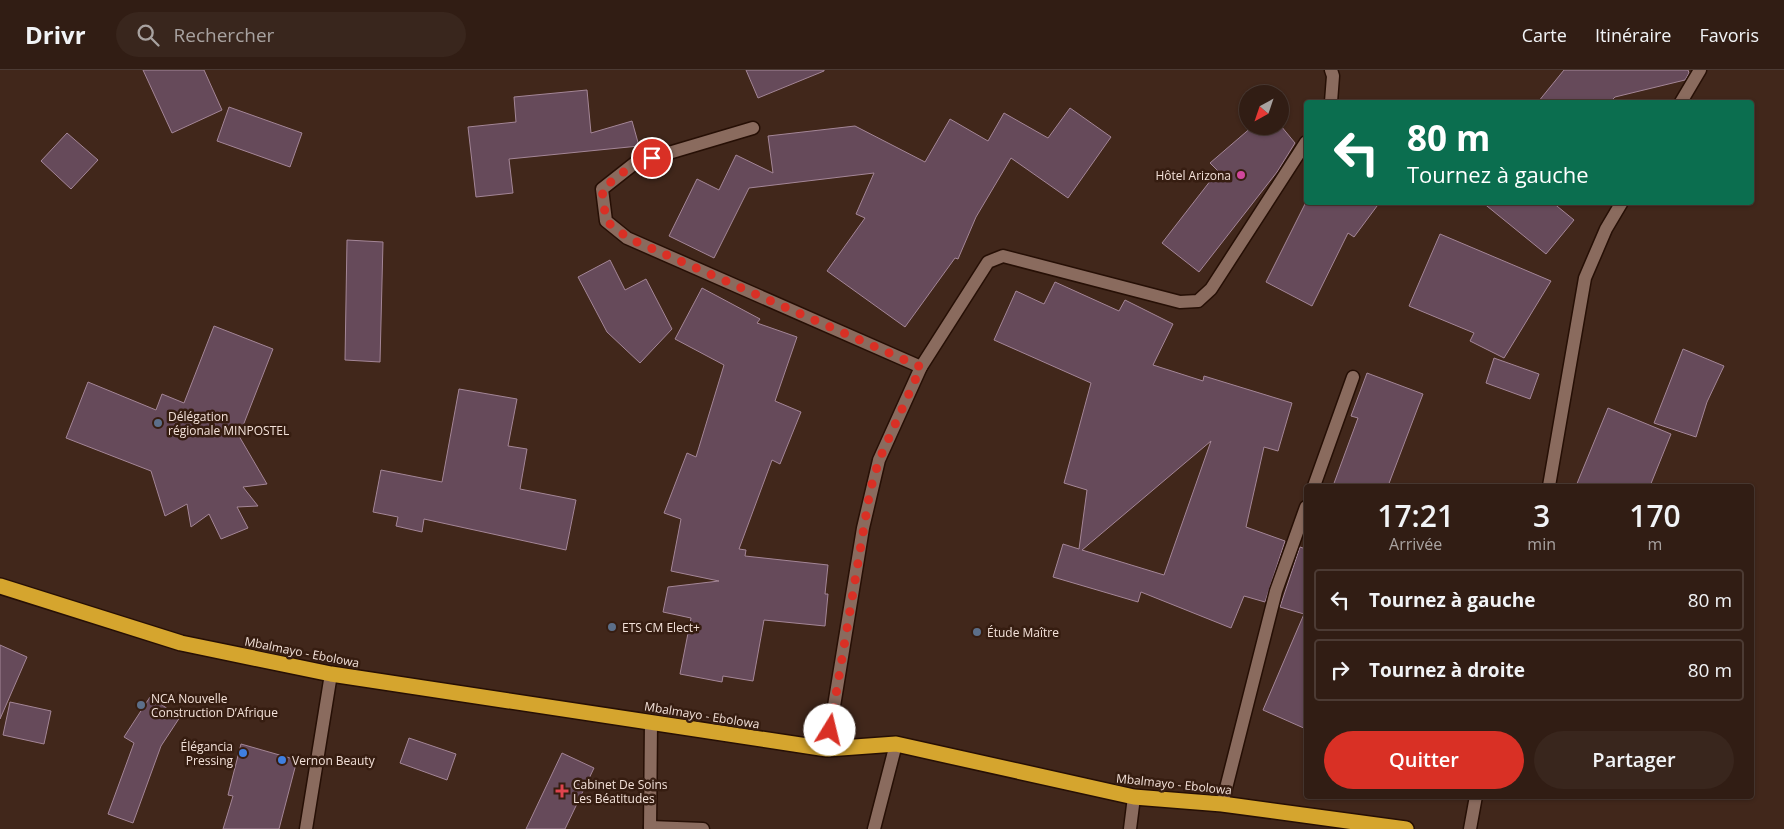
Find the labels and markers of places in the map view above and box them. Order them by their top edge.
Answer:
pin [631,137,673,179]
place label: Hôtel Arizona [1155,167,1231,184]
marker: Hôtel Arizona [1235,169,1247,181]
place label: Délégation régionale MINPOSTEL [168,408,289,439]
marker: Délégation régionale MINPOSTEL [152,417,164,429]
place label: ETS CM Elect+ [622,619,700,636]
marker: ETS CM Elect+ [606,621,618,633]
place label: Étude Maître [987,624,1059,641]
marker: Étude Maître [971,626,983,638]
place label: NCA Nouvelle Construction D’Afrique [151,690,278,721]
marker: NCA Nouvelle Construction D’Afrique [135,699,147,711]
place label: Élégancia Pressing [181,738,233,769]
marker: Élégancia Pressing [237,747,249,759]
place label: Vernon Beauty [292,752,376,769]
marker: Vernon Beauty [276,754,288,766]
place label: Cabinet De Soins Les Béatitudes [573,776,668,807]
marker: Cabinet De Soins Les Béatitudes [555,784,569,798]

